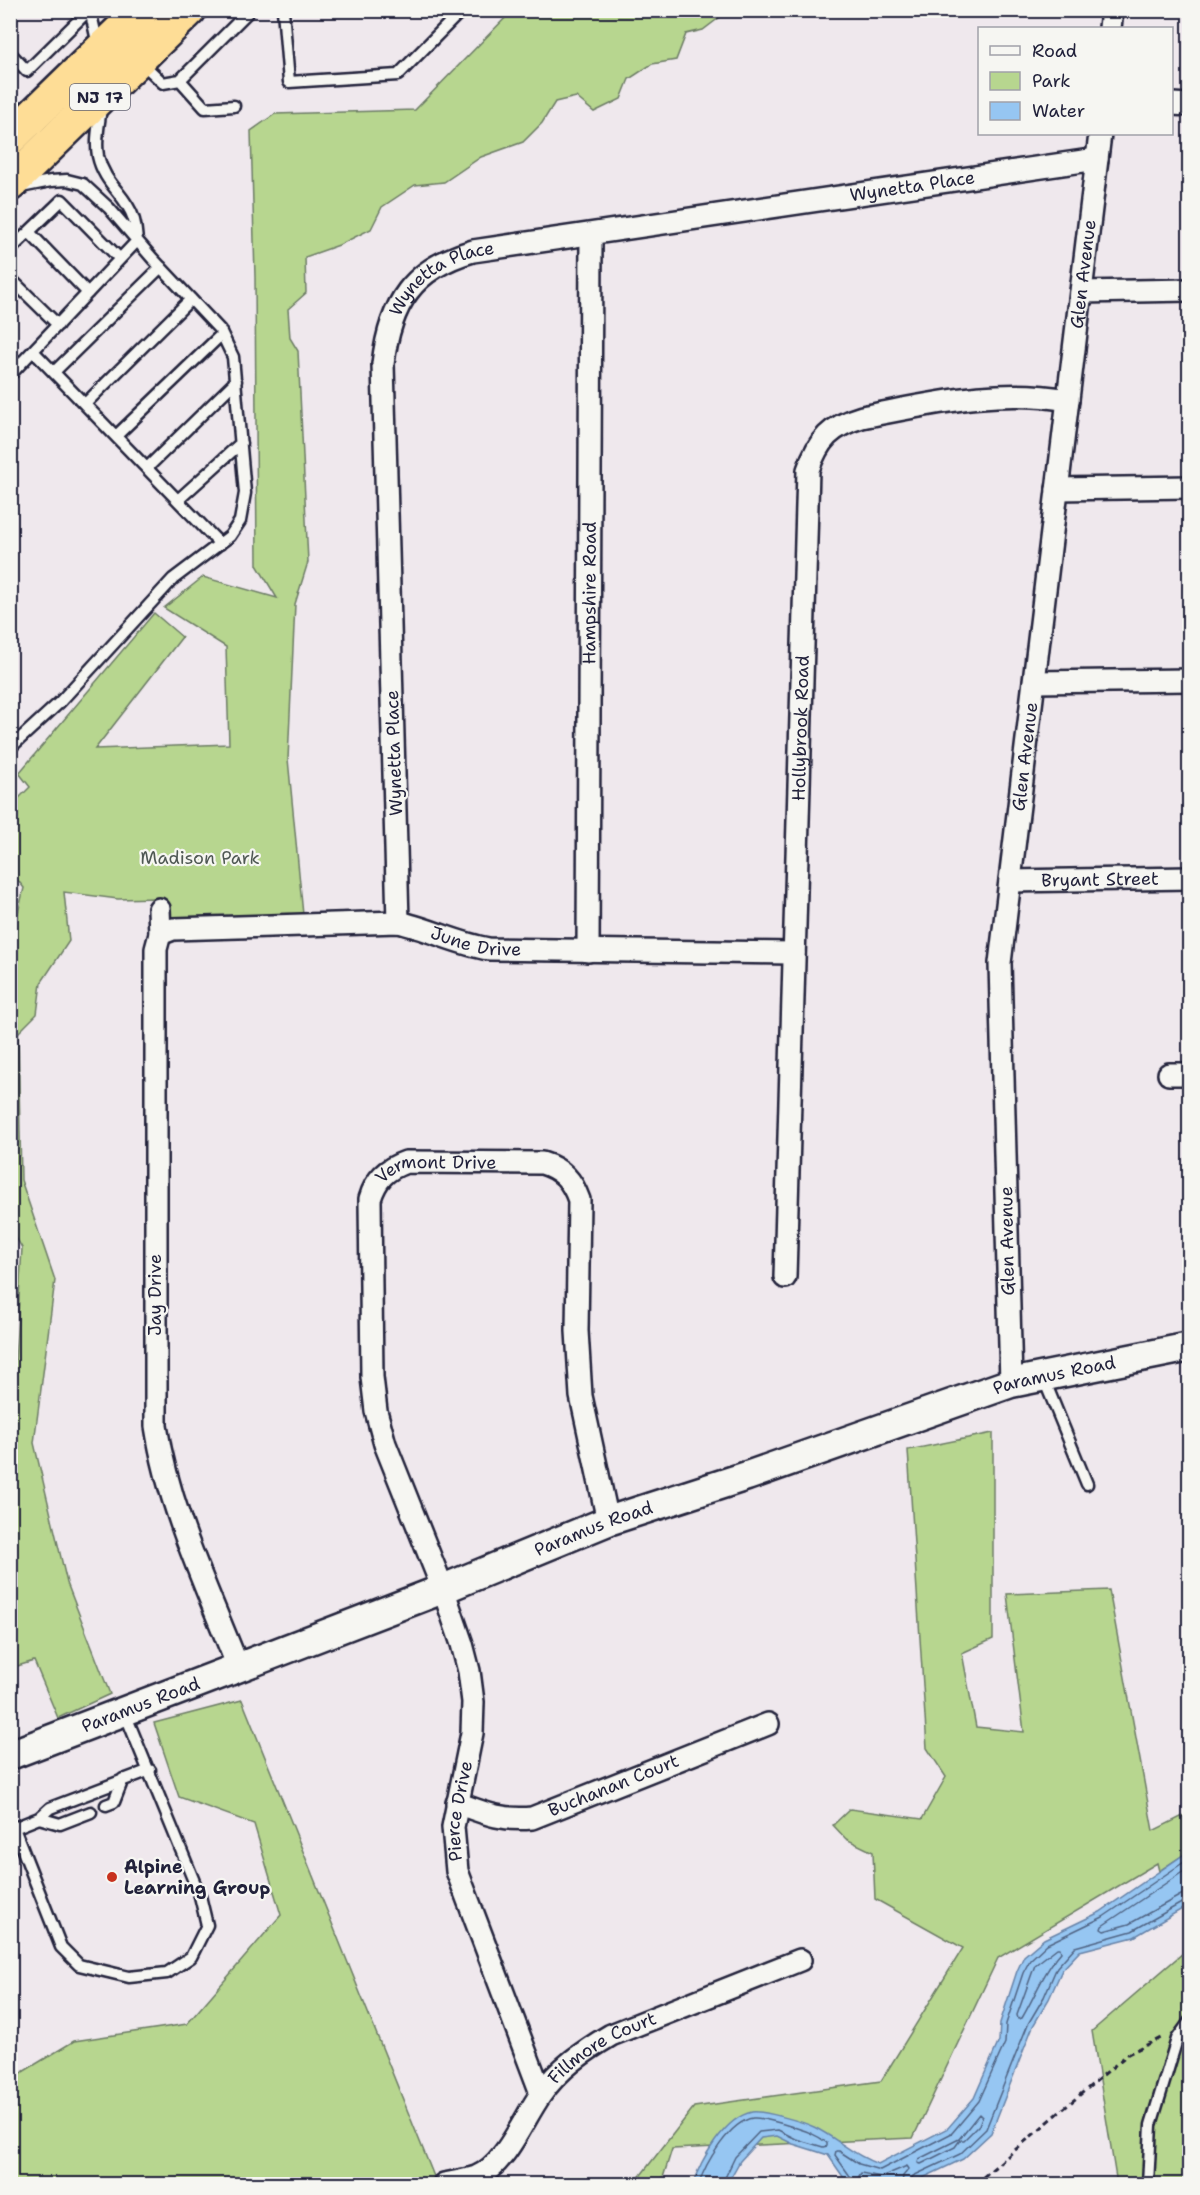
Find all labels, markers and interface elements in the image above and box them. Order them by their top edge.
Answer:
legend [978,27,1173,135]
text: Road [1032,39,1077,63]
text: Park [1032,69,1071,93]
road number: NJ 17 [70,84,130,110]
text: Water [1032,99,1085,123]
street label: Wynetta Place [848,165,977,207]
street label: Glen Avenue [1065,218,1102,330]
street label: Wynetta Place [384,236,496,320]
street label: Hampshire Road [577,521,602,665]
street label: Hollybrook Road [787,655,815,802]
street label: Wynetta Place [380,690,408,816]
street label: Glen Avenue [1006,701,1043,812]
park label: Madison Park [140,846,260,870]
street label: Bryant Street [1041,867,1159,892]
street label: June Drive [427,921,521,961]
street label: Vermont Drive [370,1150,497,1188]
street label: Glen Avenue [994,1186,1020,1296]
street label: Jay Drive [143,1254,167,1336]
street label: Paramus Road [989,1350,1118,1401]
street label: Paramus Road [531,1495,656,1562]
street label: Paramus Road [78,1671,203,1738]
street label: Buchanan Court [545,1749,682,1822]
street label: Pierce Drive [441,1759,478,1862]
place label: Alpine Learning Group [124,1855,270,1900]
marker: Alpine Learning Group [105,1870,119,1884]
street label: Fillmore Court [542,2006,660,2089]

